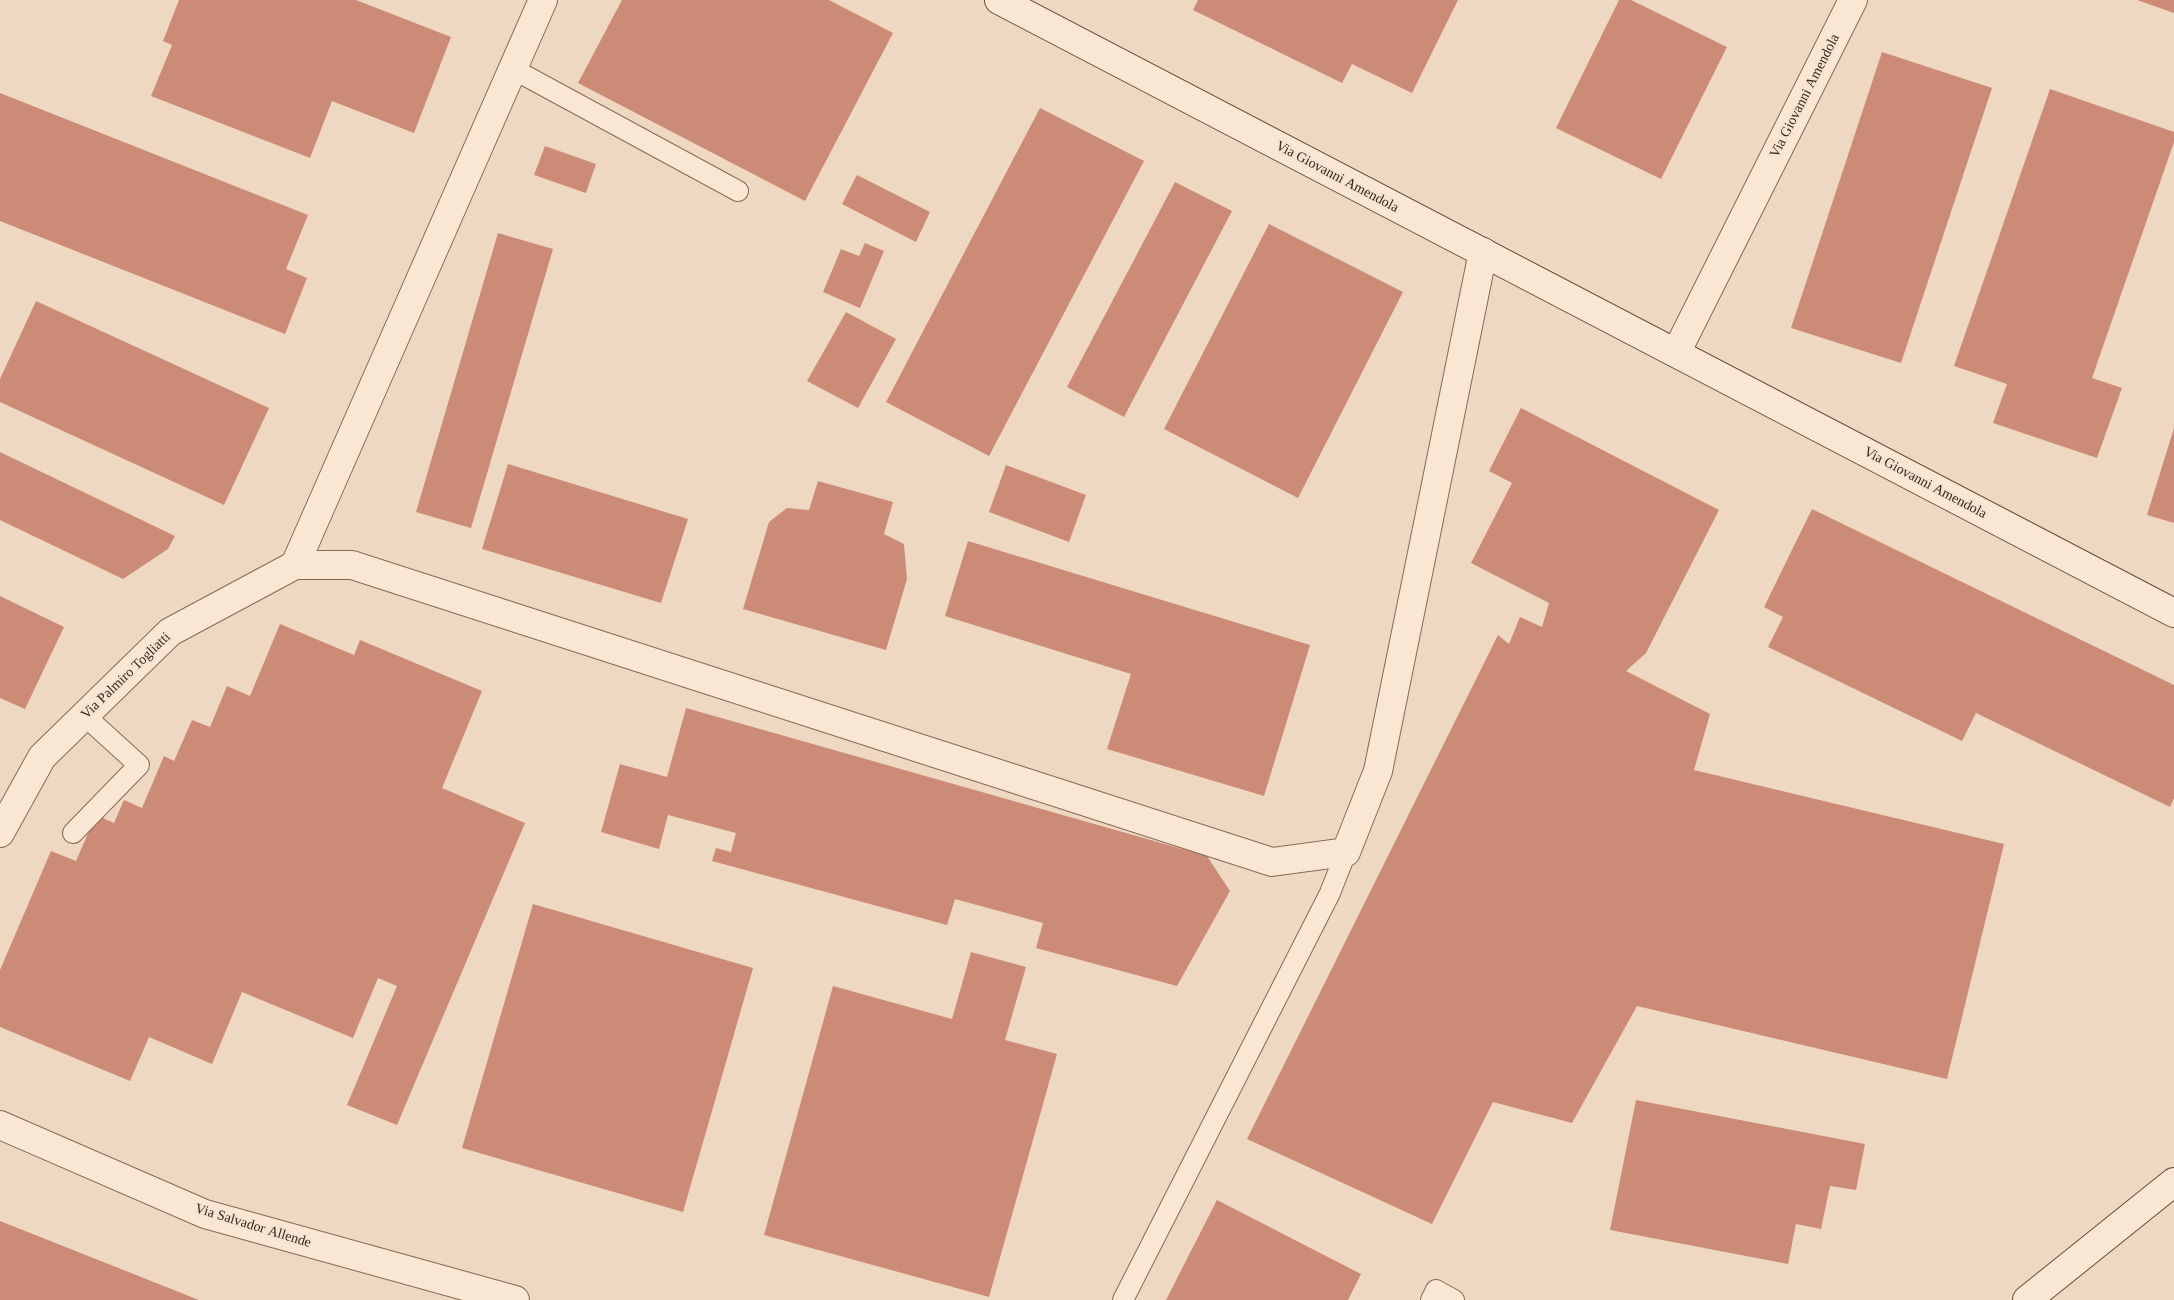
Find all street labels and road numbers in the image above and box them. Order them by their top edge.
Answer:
street label: Via Giovanni Amendola [1766,31,1844,161]
street label: Via Giovanni Amendola [1273,137,1401,217]
street label: Via Giovanni Amendola [1861,443,1989,523]
street label: Via Palmiro Togliatti [78,629,174,723]
street label: Via Salvador Allende [193,1200,313,1252]

